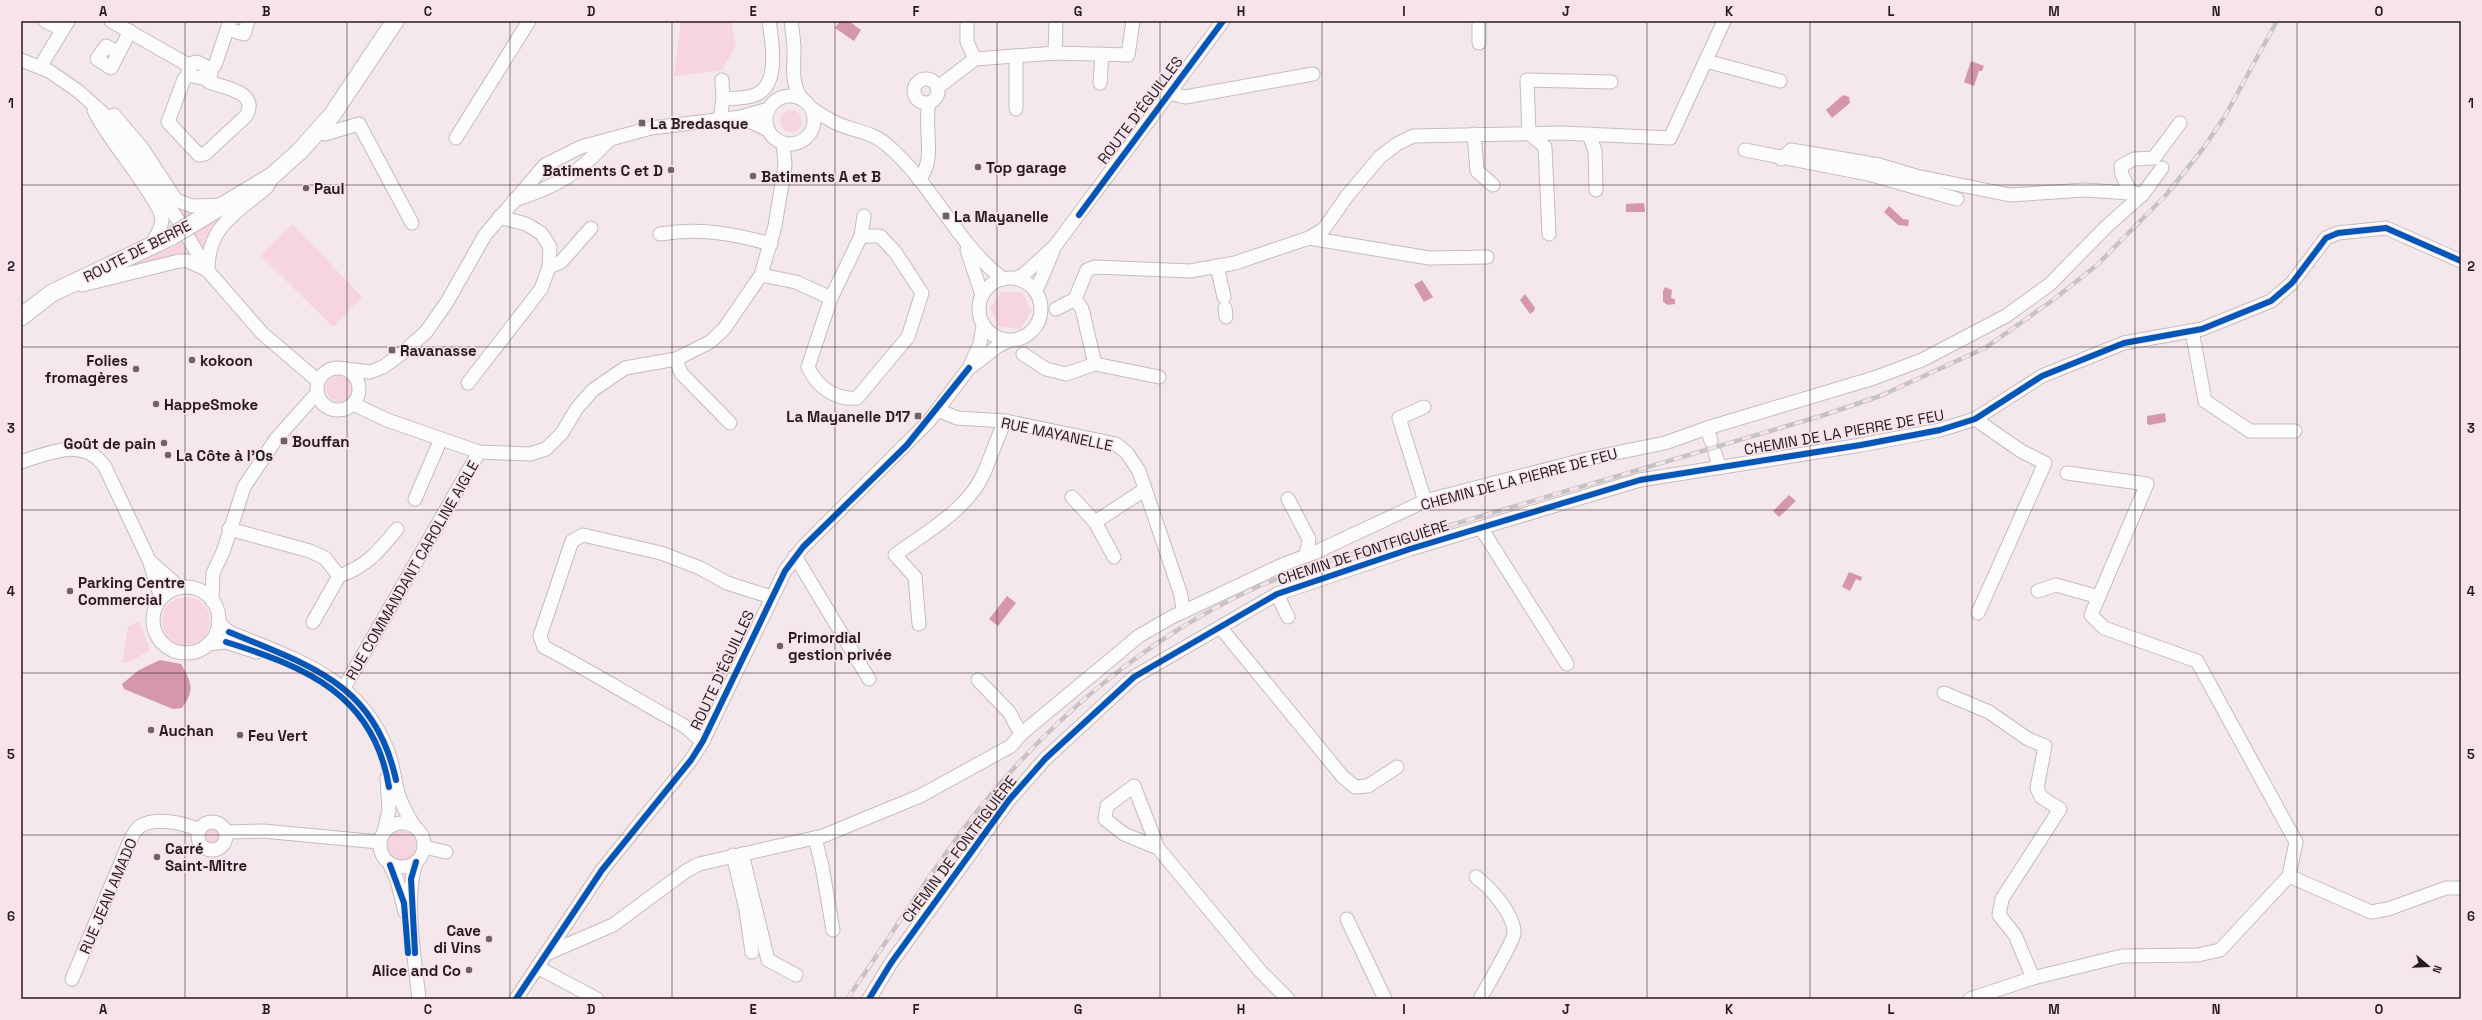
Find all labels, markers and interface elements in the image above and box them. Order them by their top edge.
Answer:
text: A [99,3,108,20]
text: B [262,3,271,20]
text: C [424,3,432,20]
text: D [587,3,596,20]
text: E [749,3,757,20]
text: F [913,3,920,20]
text: G [1074,3,1082,20]
text: H [1237,3,1245,20]
text: I [1402,3,1406,20]
text: J [1562,3,1570,20]
text: K [1725,3,1734,20]
text: L [1887,3,1895,20]
text: M [2048,3,2060,20]
text: N [2212,3,2220,20]
text: O [2375,3,2384,20]
street label: ROUTE D'ÉGUILLES [1093,52,1187,168]
text: 1 [8,95,14,112]
text: 1 [2468,95,2474,112]
place label: La Bredasque [650,114,749,133]
marker: La Bredasque [637,118,647,128]
place label: Top garage [986,158,1067,177]
place label: Batiments C et D [543,161,663,180]
marker: Top garage [973,162,983,172]
marker: Batiments C et D [666,165,676,175]
place label: Batiments A et B [761,167,881,186]
marker: Batiments A et B [748,171,758,181]
place label: Paul [314,179,345,198]
marker: Paul [301,183,311,193]
place label: La Mayanelle [954,207,1049,226]
marker: La Mayanelle [941,211,951,221]
street label: ROUTE DE BERRE [80,216,194,286]
text: 2 [7,258,15,275]
text: 2 [2467,258,2475,275]
place label: Ravanasse [400,341,477,360]
marker: Ravanasse [387,345,397,355]
place label: Folies fromagères [45,351,128,387]
place label: kokoon [200,351,253,370]
marker: kokoon [187,355,197,365]
marker: Folies fromagères [131,364,141,374]
place label: HappeSmoke [164,395,258,414]
marker: HappeSmoke [151,399,161,409]
street label: CHEMIN DE LA PIERRE DE FEU [1742,405,1946,459]
place label: La Mayanelle D17 [786,407,910,426]
marker: La Mayanelle D17 [913,411,923,421]
street label: RUE MAYANELLE [999,413,1115,455]
text: 3 [7,420,15,437]
text: 3 [2467,420,2475,437]
place label: Bouffan [292,432,350,451]
place label: Goût de pain [63,434,156,453]
marker: Bouffan [279,436,289,446]
marker: Goût de pain [159,438,169,448]
street label: CHEMIN DE LA PIERRE DE FEU [1418,444,1620,514]
place label: La Côte à l'Os [176,446,273,465]
marker: La Côte à l'Os [163,450,173,460]
street label: RUE COMMANDANT CAROLINE AIGLE [341,457,483,683]
street label: CHEMIN DE FONTFIGUIÈRE [1275,515,1451,589]
place label: Parking Centre Commercial [78,573,185,609]
text: 4 [7,583,15,600]
text: 4 [2467,583,2475,600]
marker: Parking Centre Commercial [65,586,75,596]
street label: ROUTE D'ÉGUILLES [686,607,758,733]
place label: Primordial gestion privée [788,628,892,664]
marker: Primordial gestion privée [775,641,785,651]
place label: Auchan [159,721,214,740]
marker: Auchan [146,725,156,735]
place label: Feu Vert [248,726,308,745]
marker: Feu Vert [235,730,245,740]
text: 5 [7,746,15,763]
text: 5 [2467,746,2475,763]
street label: CHEMIN DE FONTFIGUIÈRE [898,772,1020,926]
street label: RUE JEAN AMADO [75,835,141,957]
place label: Carré Saint-Mitre [165,839,248,875]
marker: Carré Saint-Mitre [152,852,162,862]
text: 6 [7,908,15,925]
text: 6 [2467,908,2475,925]
place label: Cave di Vins [433,921,481,957]
marker: Cave di Vins [484,934,494,944]
north arrow [2408,946,2448,986]
place label: Alice and Co [372,961,461,980]
text: N [2430,963,2445,975]
marker: Alice and Co [464,965,474,975]
text: A [99,1001,108,1018]
text: B [262,1001,271,1018]
text: C [424,1001,432,1018]
text: D [587,1001,596,1018]
text: E [749,1001,757,1018]
text: F [913,1001,920,1018]
text: G [1074,1001,1082,1018]
text: H [1237,1001,1245,1018]
text: I [1402,1001,1406,1018]
text: J [1562,1001,1570,1018]
text: K [1725,1001,1734,1018]
text: L [1887,1001,1895,1018]
text: M [2048,1001,2060,1018]
text: N [2212,1001,2220,1018]
text: O [2375,1001,2384,1018]

